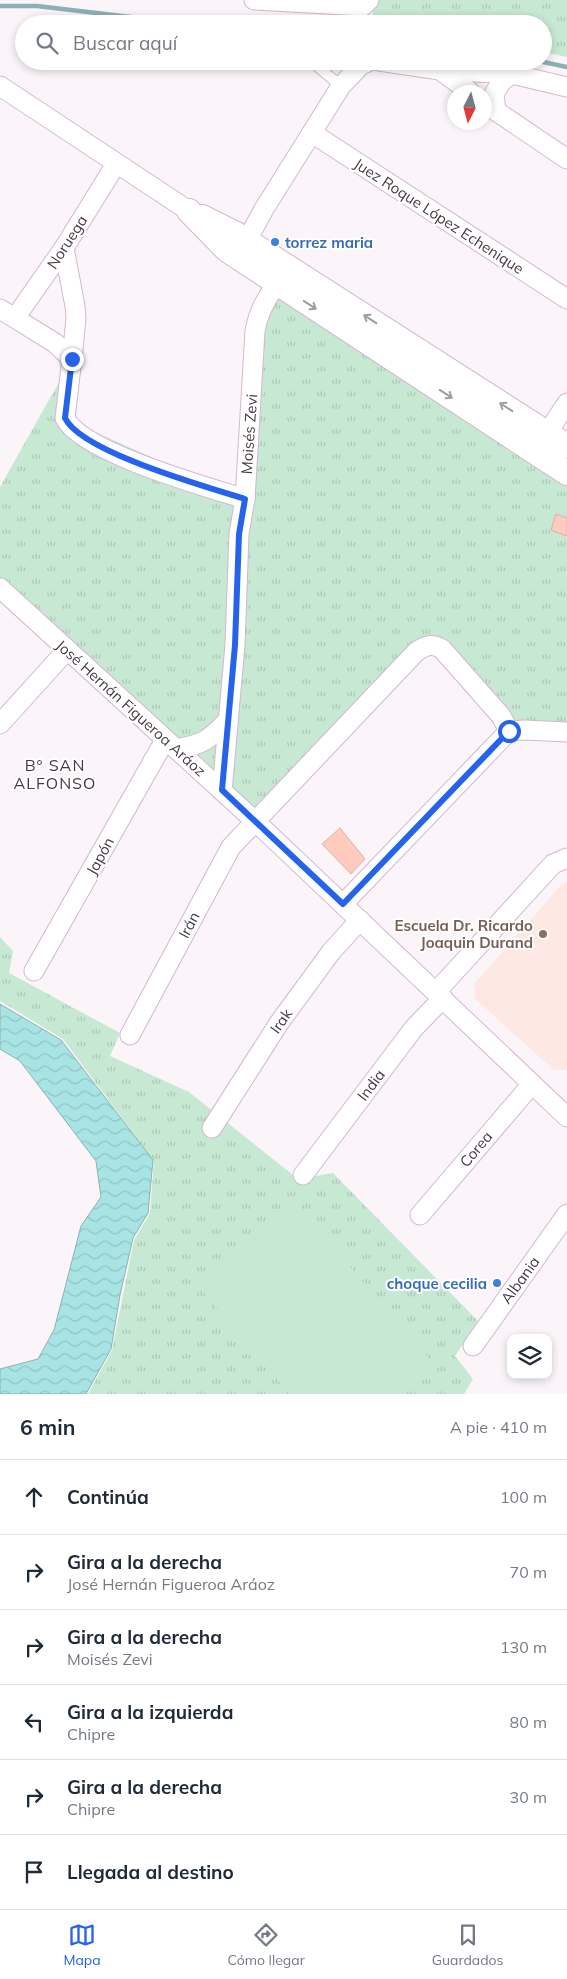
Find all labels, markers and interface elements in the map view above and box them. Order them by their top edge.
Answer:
search box [15,15,552,70]
icon: search [33,29,61,57]
text: Buscar aquí [73,31,177,55]
north arrow [447,85,492,130]
street label: Juez Roque López Echenique [350,154,528,278]
street label: Noruega [43,212,91,272]
place label: torrez maria [285,233,373,252]
marker: torrez maria [269,236,281,248]
one-way arrow [302,300,316,310]
one-way arrow [363,314,377,324]
route end [61,348,84,371]
one-way arrow [438,389,452,399]
street label: Moisés Zevi [237,393,261,475]
one-way arrow [500,402,514,412]
street label: José Hernán Figueroa Aráoz [52,636,210,780]
route start [498,720,521,743]
district label: B° SAN ALFONSO [14,755,96,793]
street label: Japón [82,834,118,878]
street label: Irán [174,909,204,941]
place label: Escuela Dr. Ricardo Joaquin Durand [395,916,533,952]
marker: Escuela Dr. Ricardo Joaquin Durand [537,928,549,940]
street label: Irak [266,1005,296,1037]
street label: India [353,1066,389,1104]
street label: Corea [456,1127,496,1171]
street label: Albania [496,1253,544,1307]
place label: choque cecilia [387,1274,487,1293]
marker: choque cecilia [491,1277,503,1289]
map controls [507,1334,552,1379]
button: layers [507,1334,552,1379]
text: 6 min [20,1414,75,1440]
text: A pie · 410 m [450,1417,547,1437]
icon: ahead [20,1483,48,1511]
text: Continúa [67,1485,149,1509]
text: 100 m [500,1487,547,1507]
text: Gira a la derecha [67,1550,222,1574]
icon: right [20,1558,48,1586]
text: 70 m [510,1562,547,1582]
text: José Hernán Figueroa Aráoz [67,1574,275,1594]
text: Gira a la derecha [67,1625,222,1649]
icon: right [20,1633,48,1661]
text: 130 m [500,1637,547,1657]
text: Moisés Zevi [67,1649,153,1669]
text: Gira a la izquierda [67,1700,233,1724]
icon: left [20,1708,48,1736]
text: 80 m [510,1712,547,1732]
text: Chipre [67,1724,115,1744]
text: Gira a la derecha [67,1775,222,1799]
icon: right [20,1783,48,1811]
text: 30 m [510,1787,547,1807]
text: Chipre [67,1799,115,1819]
icon: arrive [20,1858,48,1886]
text: Llegada al destino [67,1860,234,1884]
tab: Mapa [63,1921,101,1969]
tab: Cómo llegar [228,1921,305,1969]
tab: Guardados [432,1921,504,1969]

